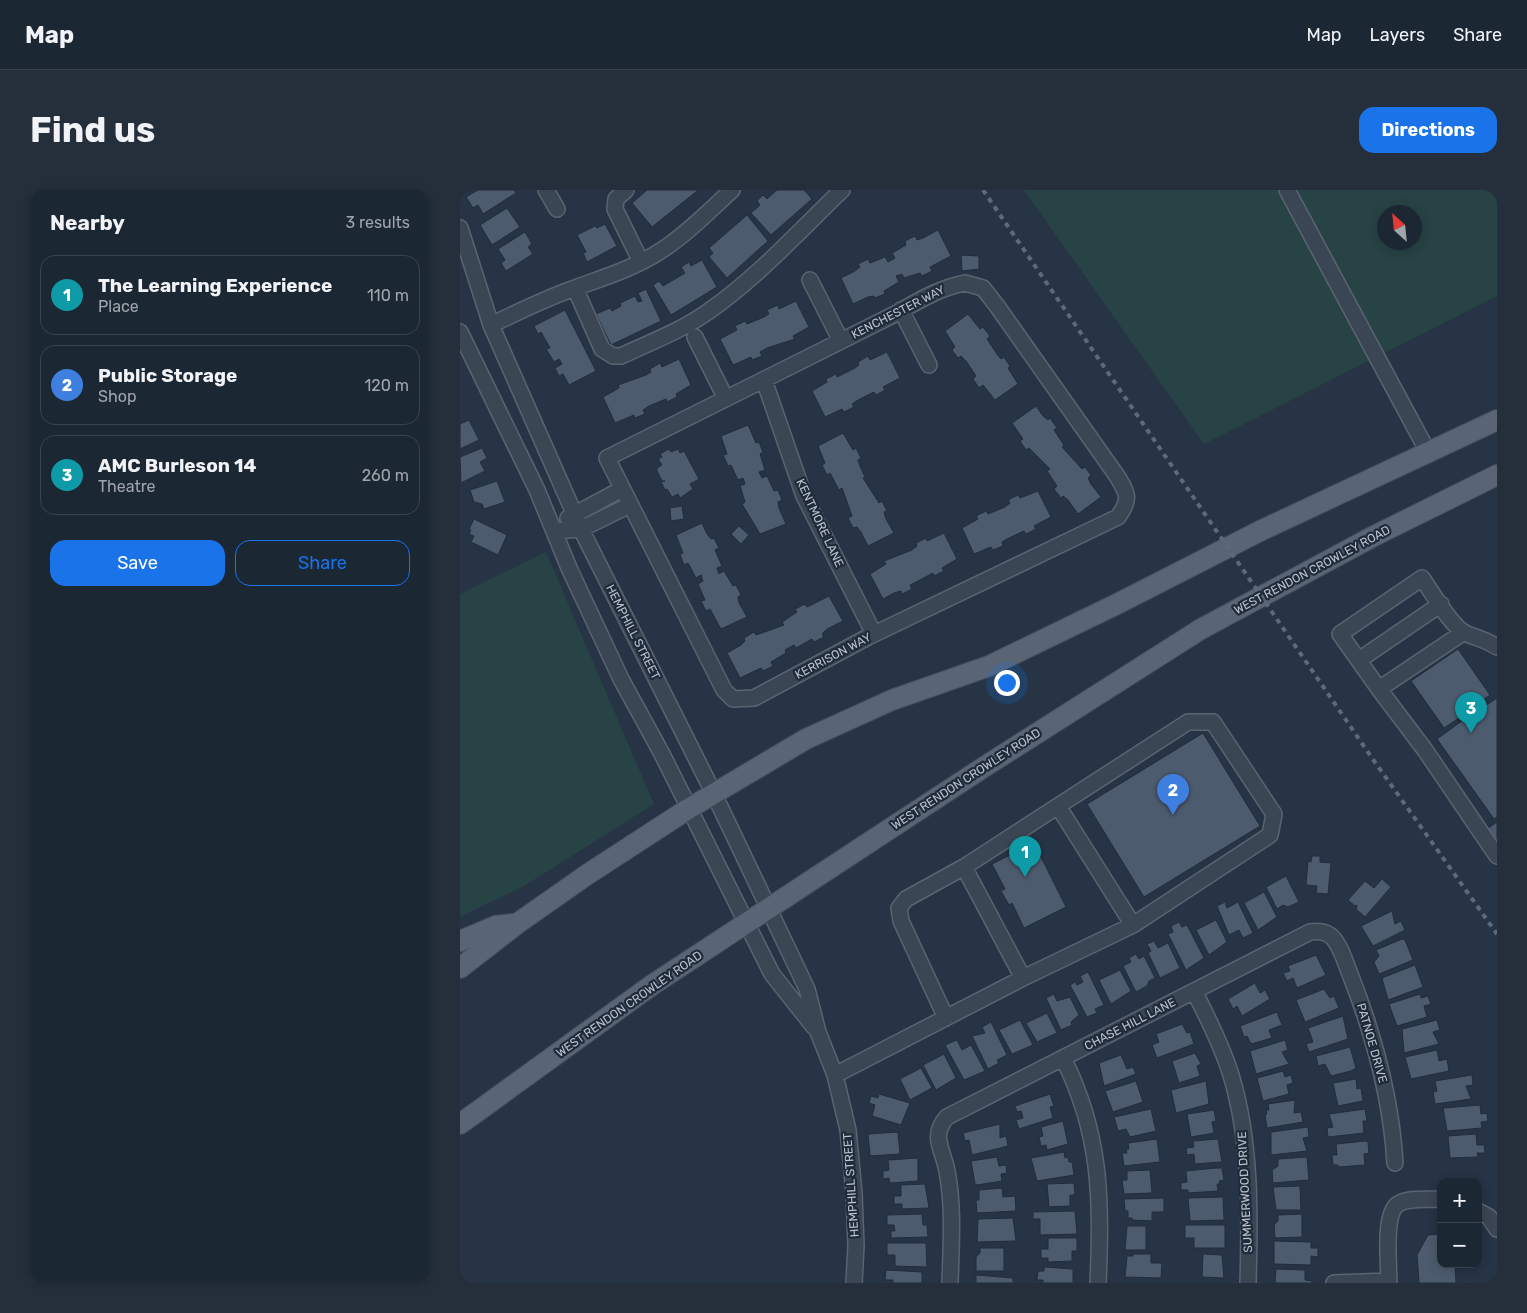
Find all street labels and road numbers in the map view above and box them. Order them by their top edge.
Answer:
street label: KENCHESTER WAY [849,282,947,342]
street label: KENTMORE LANE [793,477,847,569]
street label: WEST RENDON CROWLEY ROAD [1231,523,1393,617]
street label: HEMPHILL STREET [603,582,663,682]
street label: KERRISON WAY [792,630,874,682]
street label: WEST RENDON CROWLEY ROAD [889,725,1043,833]
street label: WEST RENDON CROWLEY ROAD [553,948,705,1060]
street label: CHASE HILL LANE [1082,995,1178,1053]
street label: PATNOE DRIVE [1354,1001,1390,1085]
street label: SUMMERWOOD DRIVE [1235,1131,1255,1253]
street label: HEMPHILL STREET [840,1132,862,1238]

